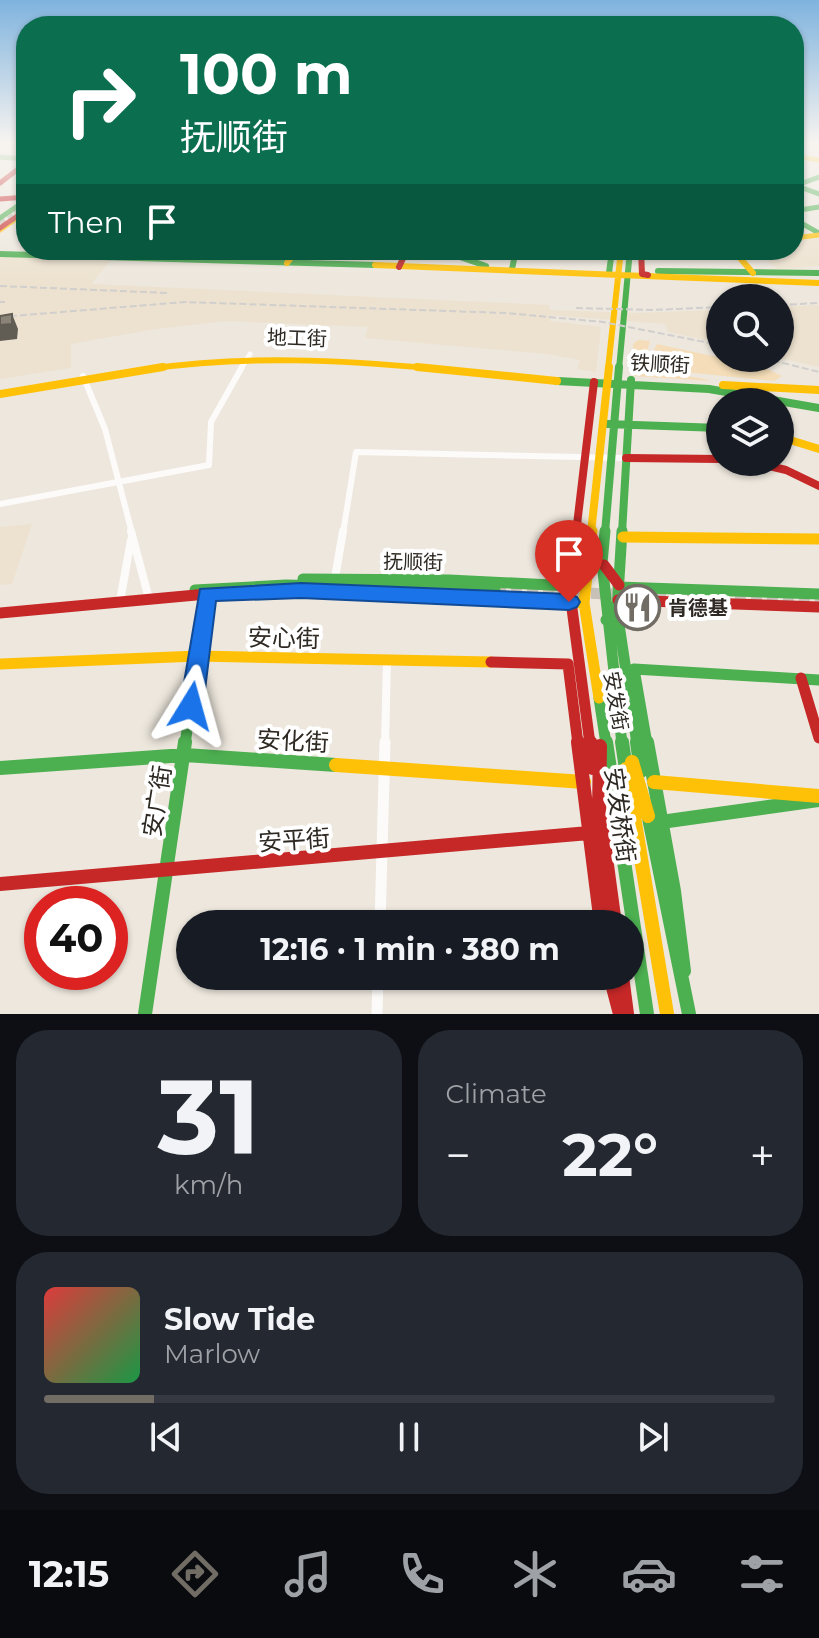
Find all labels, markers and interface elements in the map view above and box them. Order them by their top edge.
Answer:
text: 100 m [180,40,353,108]
icon: right [48,48,152,152]
text: 抚顺街 [180,115,288,159]
icon: arrive [140,200,184,244]
text: Then [48,204,124,241]
map controls [706,284,794,476]
button: search [706,284,794,372]
street label: 地工街 [267,325,327,351]
street label: 铁顺街 [629,350,691,378]
button: layers [706,388,794,476]
pin [535,520,603,602]
icon: arrive [547,532,591,576]
street label: 抚顺街 [383,549,443,575]
restaurant icon: 肯德基 [613,584,661,632]
place label: 肯德基 [668,596,728,620]
street label: 安心街 [248,623,320,653]
position arrow [149,664,233,748]
street label: 安发街 [599,669,633,733]
street label: 安化街 [256,725,330,757]
street label: 安广街 [137,763,177,839]
street label: 安发桥街 [599,765,641,865]
street label: 安平街 [257,823,331,857]
speed limit sign: 40 [24,886,128,990]
text: 12:16 · 1 min · 380 m [260,931,560,968]
text: 31 [158,1053,260,1180]
text: Climate [446,1078,547,1110]
text: 22° [562,1118,658,1191]
text: − [446,1128,471,1182]
text: + [750,1128,775,1182]
text: km/h [174,1169,243,1201]
text: Slow Tide [164,1301,315,1338]
text: Marlow [164,1338,260,1370]
icon: previous [144,1415,188,1459]
icon: pause [387,1415,431,1459]
icon: next [631,1415,675,1459]
icon: directions [167,1546,223,1602]
icon: music [280,1546,336,1602]
icon: phone [394,1546,450,1602]
icon: climate [507,1546,563,1602]
icon: car [621,1546,677,1602]
icon: filters [734,1546,790,1602]
text: 12:15 [29,1552,109,1596]

